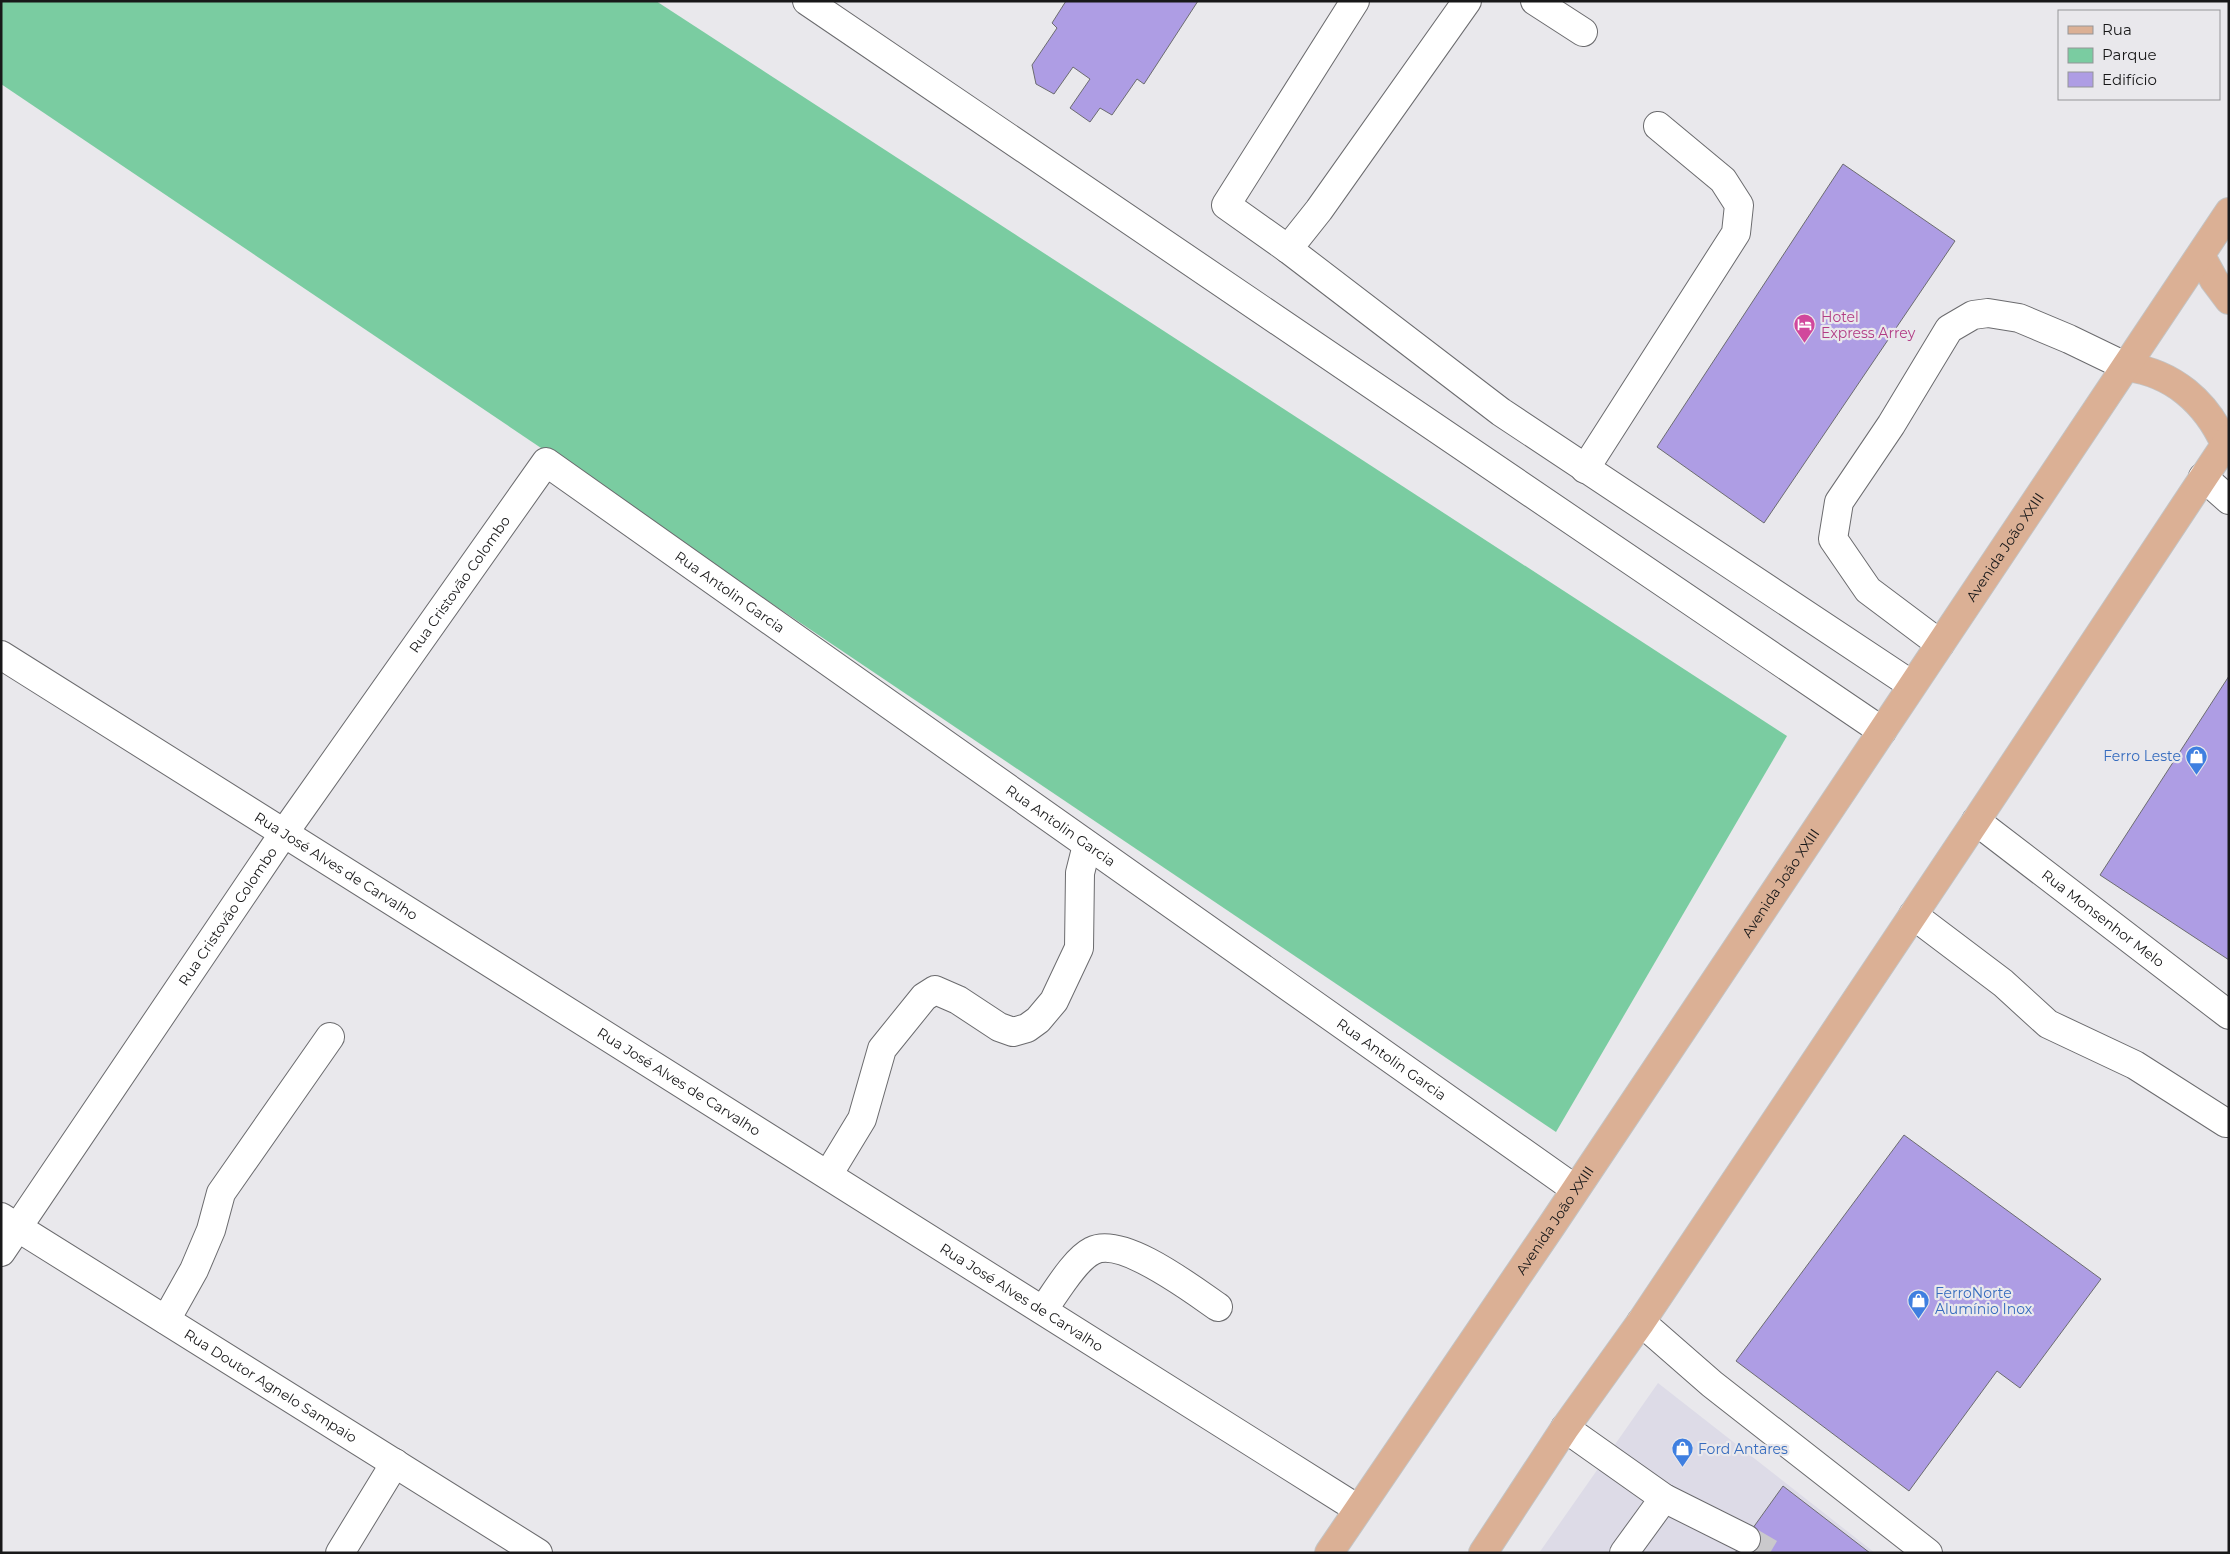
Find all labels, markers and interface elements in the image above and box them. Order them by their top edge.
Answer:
legend [2058,10,2220,100]
text: Rua [2102,20,2132,39]
text: Parque [2102,45,2157,64]
text: Edifício [2102,70,2157,89]
place label: Hotel Express Arrey [1821,308,1916,342]
hotel icon: Hotel Express Arrey [1793,313,1817,344]
street label: Avenida João XXIII [1962,489,2048,605]
street label: Rua Cristovão Colombo [405,512,514,656]
street label: Rua Antolin Garcia [672,547,788,637]
shop icon: Ferro Leste [2185,744,2209,775]
place label: Ferro Leste [2103,747,2181,765]
street label: Rua Antolin Garcia [1002,781,1119,871]
street label: Rua José Alves de Carvalho [251,808,421,924]
street label: Avenida João XXIII [1738,825,1823,941]
street label: Rua Cristovão Colombo [174,843,281,989]
street label: Rua Monsenhor Melo [2038,866,2168,971]
street label: Rua Antolin Garcia [1333,1014,1450,1104]
street label: Rua José Alves de Carvalho [594,1024,764,1140]
street label: Avenida João XXIII [1512,1163,1598,1278]
street label: Rua José Alves de Carvalho [937,1239,1107,1356]
place label: FerroNorte Alumínio Inox [1935,1284,2033,1318]
shop icon: FerroNorte Alumínio Inox [1907,1289,1931,1320]
street label: Rua Doutor Agnelo Sampaio [181,1325,361,1447]
shop icon: Ford Antares [1670,1437,1694,1468]
place label: Ford Antares [1698,1440,1788,1458]

